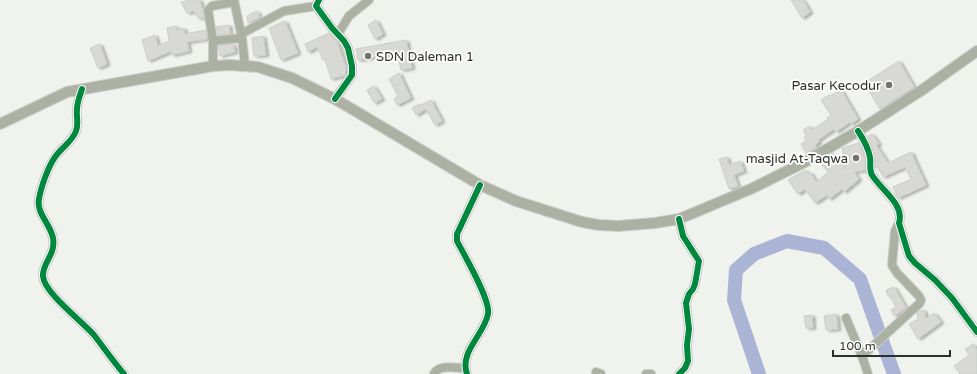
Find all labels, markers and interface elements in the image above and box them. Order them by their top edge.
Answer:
place label: SDN Daleman 1 [376,49,474,65]
marker: SDN Daleman 1 [363,51,373,61]
place label: Pasar Kecodur [791,78,881,94]
marker: Pasar Kecodur [884,80,894,90]
place label: masjid At-Taqwa [746,151,848,167]
marker: masjid At-Taqwa [851,153,861,163]
scale bar [833,332,950,358]
text: 100 m [839,339,876,353]

